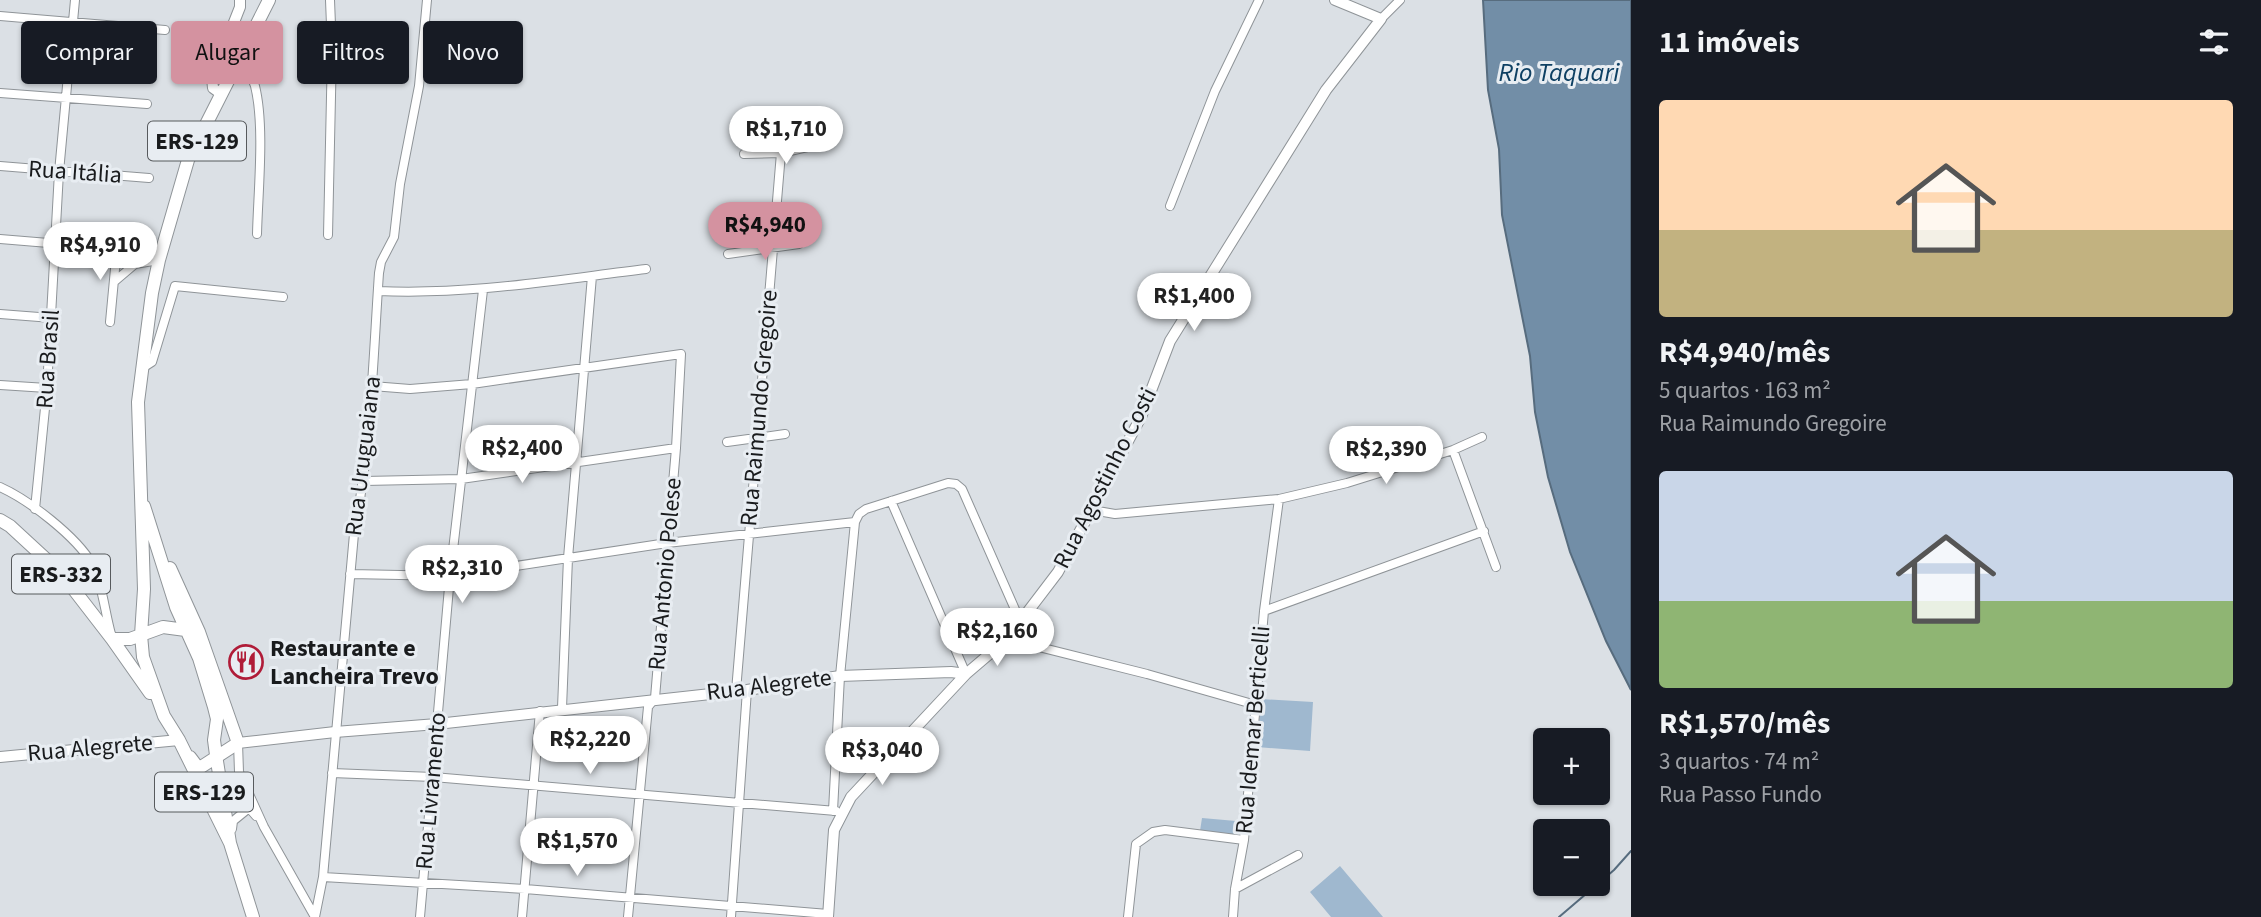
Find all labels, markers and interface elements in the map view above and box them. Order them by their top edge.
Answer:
chip: Comprar [21,21,157,84]
chip: Alugar [171,21,283,84]
chip: Filtros [297,21,409,84]
chip: Novo [423,21,523,84]
text: 11 imóveis [1659,21,1800,64]
icon: filters [2195,23,2233,61]
water label: Rio Taquari [1499,54,1620,91]
pin: R$1,710 [721,106,851,166]
text: R$1,710 [745,112,827,145]
road number: ERS-129 [148,122,246,160]
icon: home [1883,145,2009,271]
street label: Rua Itália [27,151,123,193]
pin: R$4,940 [700,202,830,262]
text: R$4,940 [724,208,806,241]
pin: R$4,910 [35,222,165,282]
text: R$4,910 [59,228,141,261]
pin: R$1,400 [1129,274,1259,333]
text: R$1,400 [1153,279,1235,312]
street label: Rua Raimundo Gregoire [731,288,787,528]
street label: Rua Brasil [27,308,69,410]
text: R$4,940/mês [1659,331,1830,374]
street label: Rua Uruguaiana [336,374,390,538]
text: 5 quartos · 163 m² [1659,374,1831,407]
street label: Rua Agostinho Costi [1044,381,1166,575]
text: Rua Raimundo Gregoire [1659,407,1887,440]
pin: R$2,400 [457,426,587,485]
pin: R$2,390 [1321,426,1451,486]
text: R$2,400 [481,431,563,464]
text: R$2,390 [1345,432,1427,465]
street label: Rua Antonio Polese [639,476,691,672]
icon: home [1883,516,2009,642]
pin: R$2,310 [397,546,527,605]
text: R$2,310 [421,551,503,584]
road number: ERS-332 [12,554,110,594]
pin: R$2,160 [932,608,1062,668]
text: R$2,160 [956,614,1038,647]
street label: Rua Idemar Berticelli [1226,624,1280,836]
place label: Restaurante e Lancheira Trevo [270,631,439,694]
restaurant icon: Restaurante e Lancheira Trevo [227,643,265,681]
street label: Rua Alegrete [704,660,834,710]
text: R$1,570/mês [1659,702,1830,745]
street label: Rua Livramento [407,711,455,871]
pin: R$2,220 [525,716,655,776]
text: R$2,220 [549,722,631,755]
street label: Rua Alegrete [26,725,154,771]
pin: R$3,040 [817,728,947,787]
map controls [1533,728,1610,896]
button: + [1533,728,1610,805]
text: R$3,040 [841,733,923,766]
text: 3 quartos · 74 m² [1659,745,1819,778]
road number: ERS-129 [155,772,253,812]
text: Rua Passo Fundo [1659,778,1822,811]
pin: R$1,570 [512,818,642,878]
button: − [1533,819,1610,896]
text: R$1,570 [536,824,618,857]

